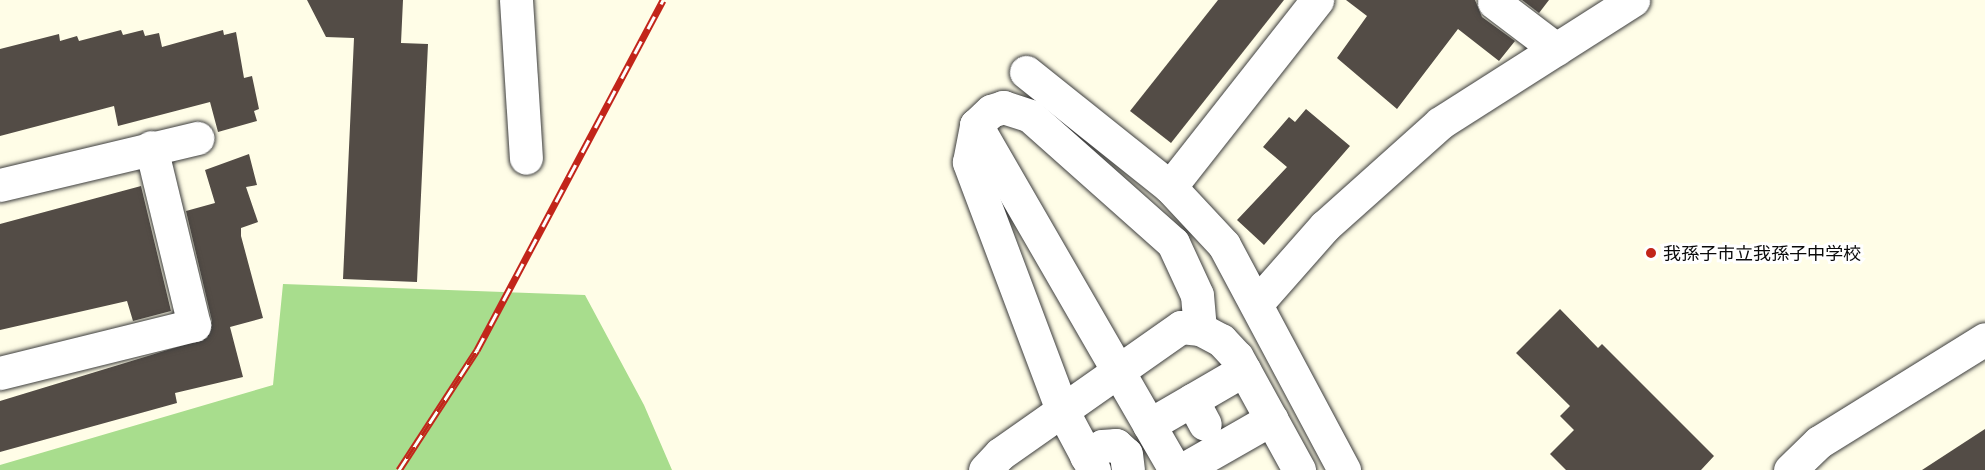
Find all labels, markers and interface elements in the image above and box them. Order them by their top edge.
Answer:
place label: 我孫子市立我孫子中学校 [1663,242,1861,264]
marker: 我孫子市立我孫子中学校 [1644,246,1658,260]

